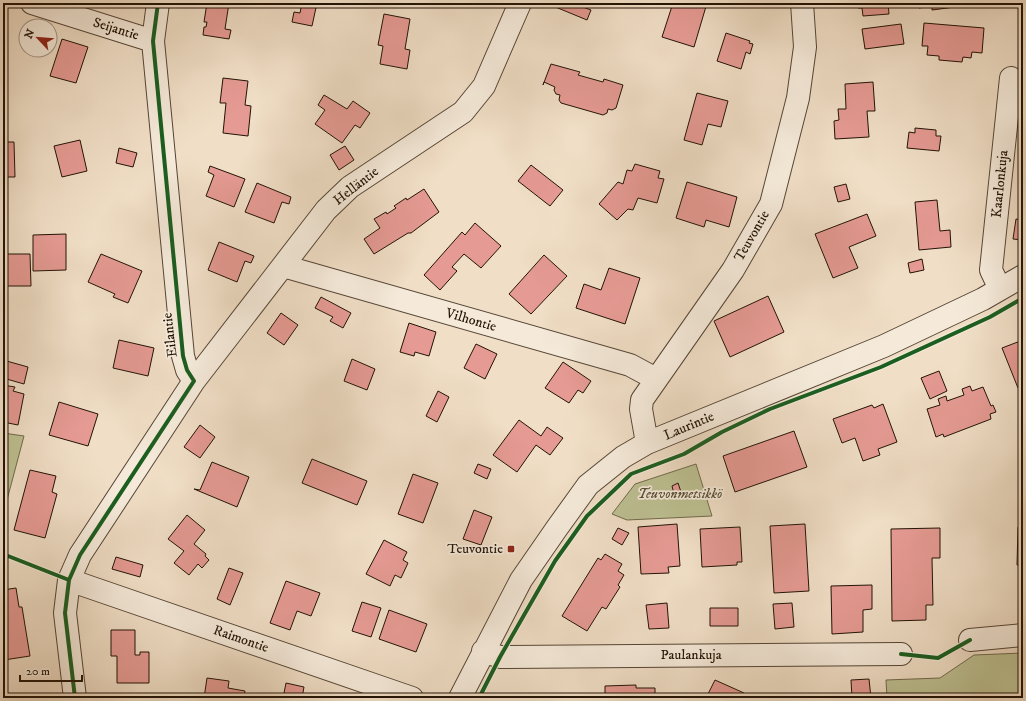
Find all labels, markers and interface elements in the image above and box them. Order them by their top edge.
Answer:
street label: Seijantie [91,13,141,45]
north arrow [18,18,58,58]
text: N [22,27,38,41]
street label: Kaarlonkuja [987,149,1013,219]
street label: Helläntie [330,163,383,209]
street label: Teuvontie [730,207,774,265]
street label: Vilhontie [443,304,499,336]
street label: Eilantie [158,311,182,358]
street label: Laurintie [661,407,717,445]
park label: Teuvonmetsikkö [638,485,723,503]
place label: Teuvontie [447,540,503,558]
marker: Teuvontie [506,544,516,554]
street label: Raimontie [211,621,271,657]
street label: Paulankuja [660,646,722,664]
scale bar [20,657,82,683]
text: 20 m [26,664,50,679]

